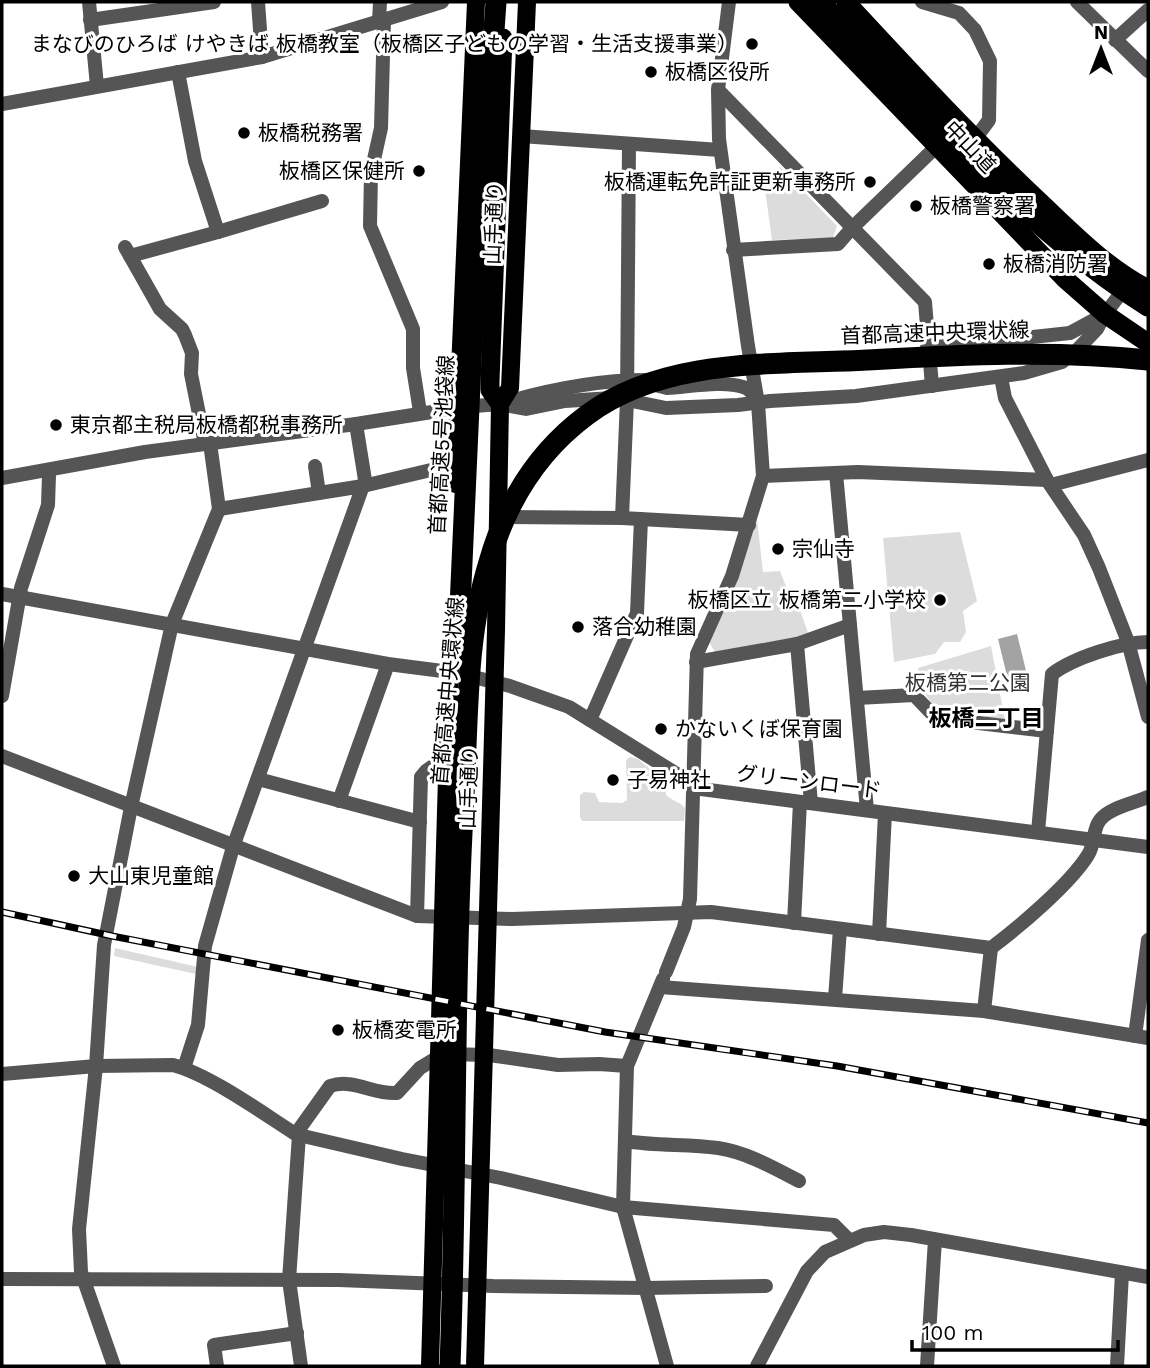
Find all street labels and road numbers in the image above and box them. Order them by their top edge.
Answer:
street label: 中山道 [939,115,1001,178]
street label: 山手通り [480,181,507,265]
street label: 首都高速中央環状線 [840,317,1030,348]
street label: 首都高速5号池袋線 [424,354,459,536]
street label: 首都高速中央環状線 [427,596,468,786]
street label: 山手通り [455,745,482,829]
street label: グリーンロード [735,760,883,803]

